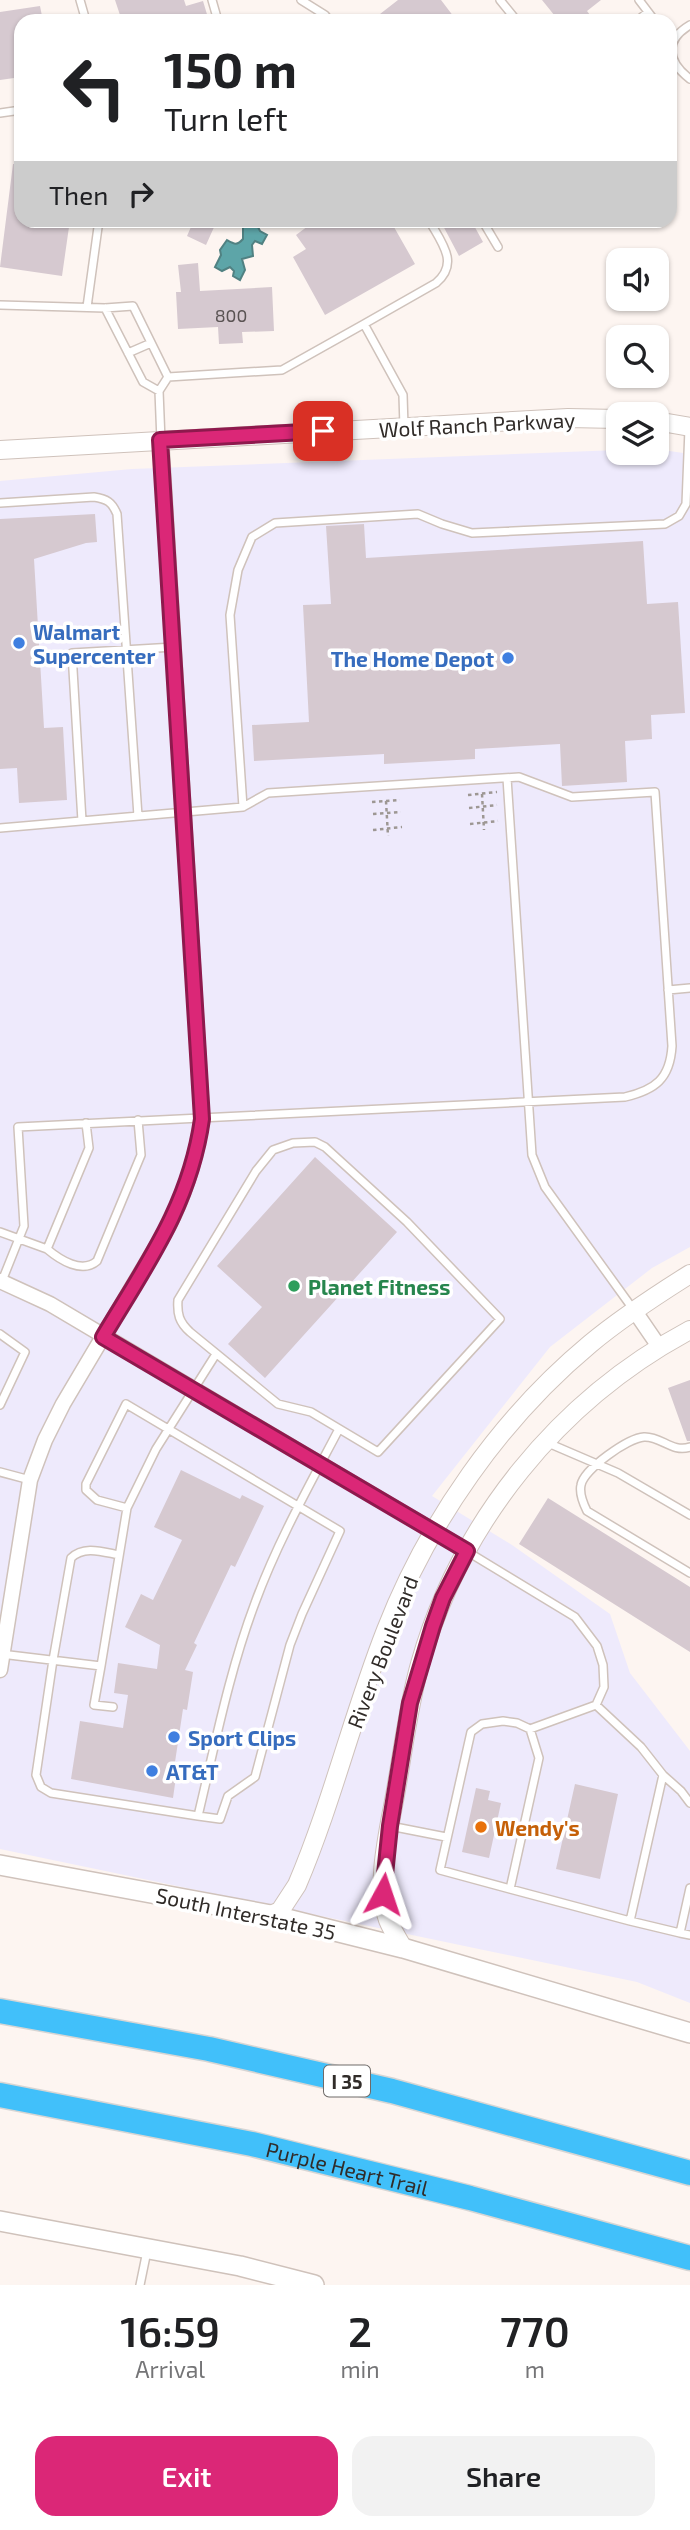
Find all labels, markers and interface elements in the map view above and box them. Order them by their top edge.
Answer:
text: 150 m [164,39,297,98]
icon: left [49,42,140,133]
text: Turn left [164,99,288,137]
icon: right [122,175,160,213]
text: Then [49,179,108,210]
map controls [606,248,669,465]
button: sound [606,248,669,311]
house number: 800 [215,304,247,326]
button: search [606,325,669,388]
pin [293,401,353,461]
button: layers [606,402,669,465]
street label: Wolf Ranch Parkway [378,406,576,442]
icon: arrive [304,412,342,450]
place label: Walmart Supercenter [33,619,155,668]
marker: Walmart Supercenter [11,635,27,651]
place label: The Home Depot [331,646,494,671]
marker: The Home Depot [500,650,516,666]
place label: Planet Fitness [308,1274,450,1299]
marker: Planet Fitness [286,1278,302,1294]
street label: Rivery Boulevard [341,1572,423,1732]
place label: Sport Clips [188,1725,296,1750]
marker: Sport Clips [166,1729,182,1745]
place label: AT&T [166,1759,219,1784]
marker: AT&T [144,1763,160,1779]
place label: Wendy's [495,1815,580,1841]
marker: Wendy's [473,1819,489,1835]
position arrow [346,1857,420,1931]
street label: South Interstate 35 [154,1882,338,1944]
road number: I 35 [324,2066,370,2096]
street label: Purple Heart Trail [264,2135,432,2200]
text: 16:59 [120,2305,220,2355]
text: 2 [348,2305,372,2355]
text: 770 [500,2305,570,2355]
text: Arrival [135,2355,205,2383]
text: min [340,2355,380,2383]
text: m [525,2355,545,2383]
button: Exit [35,2436,338,2516]
button: Share [352,2436,655,2516]

